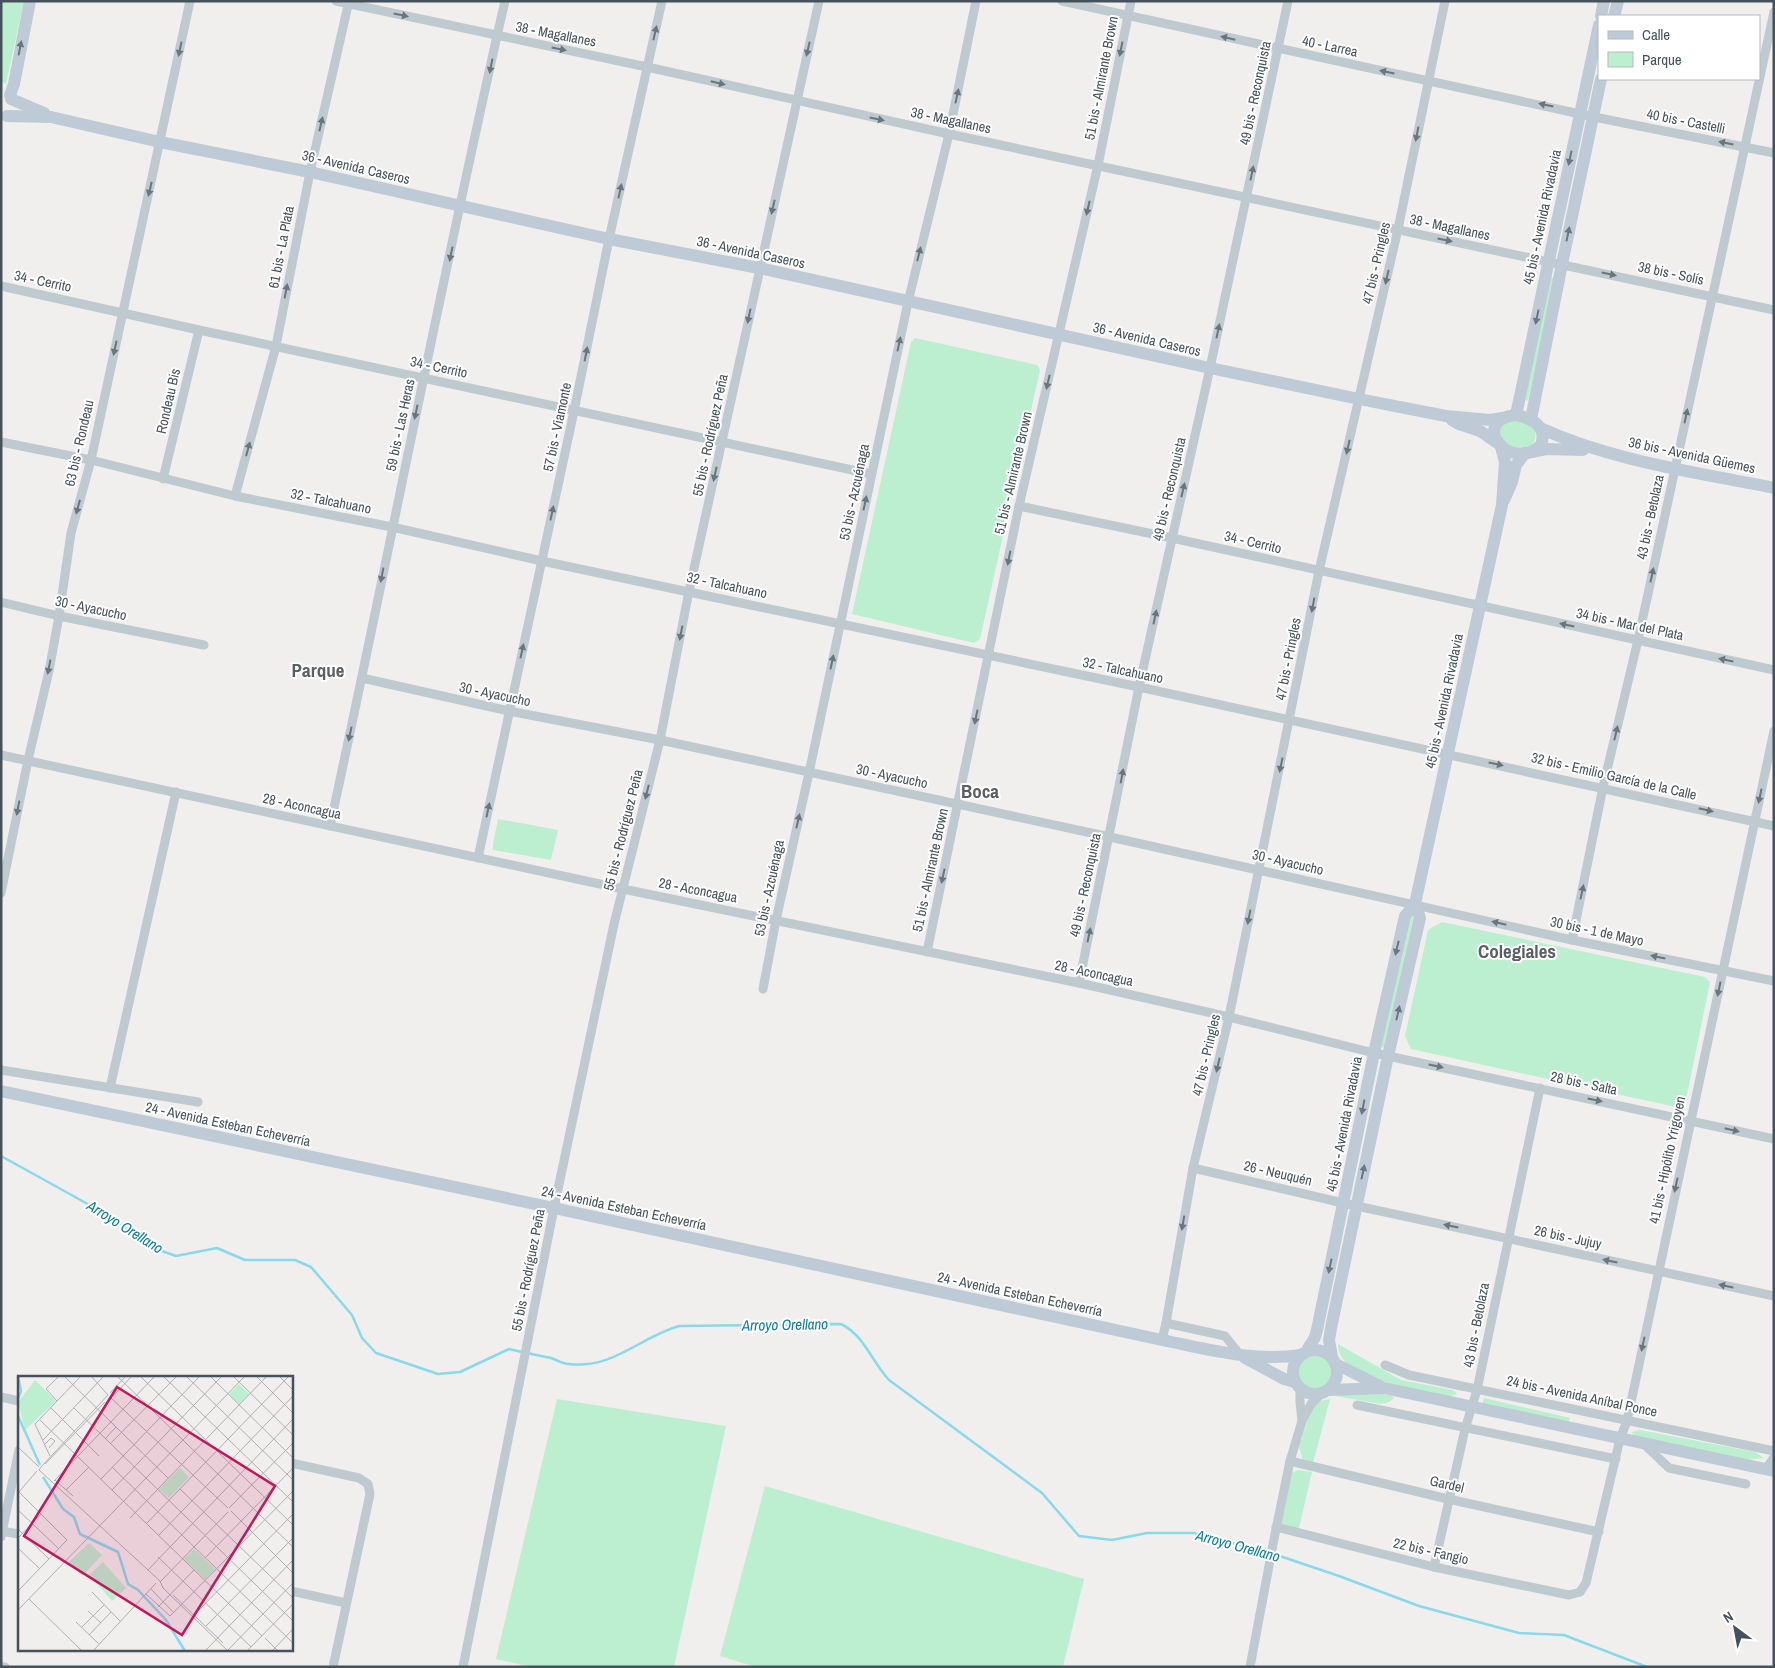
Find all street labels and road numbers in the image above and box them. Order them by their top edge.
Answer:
street label: 51 bis - Almirante Brown [1080,15,1122,141]
street label: 38 - Magallanes [514,17,598,51]
street label: 40 - Larrea [1301,31,1360,61]
street label: 49 bis - Reconquista [1235,39,1275,147]
street label: 38 - Magallanes [909,103,993,137]
street label: 40 bis - Castelli [1645,105,1727,137]
street label: 36 - Avenida Caseros [300,146,412,188]
street label: 45 bis - Avenida Rivadavia [1519,147,1565,286]
street label: 61 bis - La Plata [264,204,298,290]
street label: 38 - Magallanes [1408,210,1492,244]
street label: 47 bis - Pringles [1358,220,1394,306]
street label: 36 - Avenida Caseros [695,232,807,272]
street label: 38 bis - Solís [1636,257,1706,289]
street label: 34 - Cerrito [13,266,73,296]
street label: 36 - Avenida Caseros [1091,318,1203,360]
street label: 34 - Cerrito [409,352,469,382]
street label: Rondeau Bis [152,366,184,435]
street label: 55 bis - Rodríguez Peña [688,372,732,498]
street label: 59 bis - Las Heras [381,377,419,473]
street label: 57 bis - Viamonte [539,381,575,473]
street label: 63 bis - Rondeau [60,398,98,488]
street label: 51 bis - Almirante Brown [990,410,1036,536]
street label: 36 bis - Avenida Güemes [1627,433,1757,477]
street label: 49 bis - Reconquista [1148,435,1190,543]
street label: 53 bis - Azcuénaga [835,441,873,542]
street label: 43 bis - Betolaza [1632,472,1668,561]
street label: 32 - Talcahuano [289,484,373,518]
street label: 34 - Cerrito [1223,527,1283,557]
street label: 32 - Talcahuano [685,568,769,602]
street label: 30 - Ayacucho [54,592,128,624]
street label: 34 bis - Mar del Plata [1575,604,1686,644]
street label: 47 bis - Pringles [1271,616,1305,702]
street label: 45 bis - Avenida Rivadavia [1421,631,1467,770]
street label: 32 - Talcahuano [1081,653,1165,687]
street label: 30 - Ayacucho [458,678,532,710]
street label: 32 bis - Emilio García de la Calle [1530,748,1698,804]
street label: 30 - Ayacucho [855,760,929,792]
street label: 55 bis - Rodríguez Peña [599,767,647,893]
street label: 28 - Aconcagua [261,789,343,823]
street label: 51 bis - Almirante Brown [908,807,952,933]
street label: 49 bis - Reconquista [1065,831,1105,939]
street label: 53 bis - Azcuénaga [750,837,788,938]
street label: 30 - Ayacucho [1251,845,1325,879]
street label: 28 - Aconcagua [657,874,739,907]
street label: 30 bis - 1 de Mayo [1549,912,1645,950]
street label: 28 - Aconcagua [1053,956,1135,990]
street label: 47 bis - Pringles [1188,1012,1224,1098]
street label: 45 bis - Avenida Rivadavia [1322,1054,1366,1193]
street label: 28 bis - Salta [1549,1067,1620,1099]
street label: 41 bis - Hipólito Yrigoyen [1645,1095,1689,1225]
street label: 24 - Avenida Esteban Echeverría [144,1098,313,1150]
street label: 26 - Neuquén [1242,1156,1314,1190]
street label: 24 - Avenida Esteban Echeverría [540,1182,709,1234]
street label: 55 bis - Rodríguez Peña [507,1207,549,1333]
street label: 26 bis - Jujuy [1533,1221,1604,1253]
street label: 24 - Avenida Esteban Echeverría [936,1268,1105,1320]
street label: 43 bis - Betolaza [1459,1280,1493,1369]
street label: 24 bis - Avenida Aníbal Ponce [1505,1371,1659,1421]
street label: Gardel [1428,1471,1466,1497]
street label: 22 bis - Fangio [1392,1534,1470,1568]

